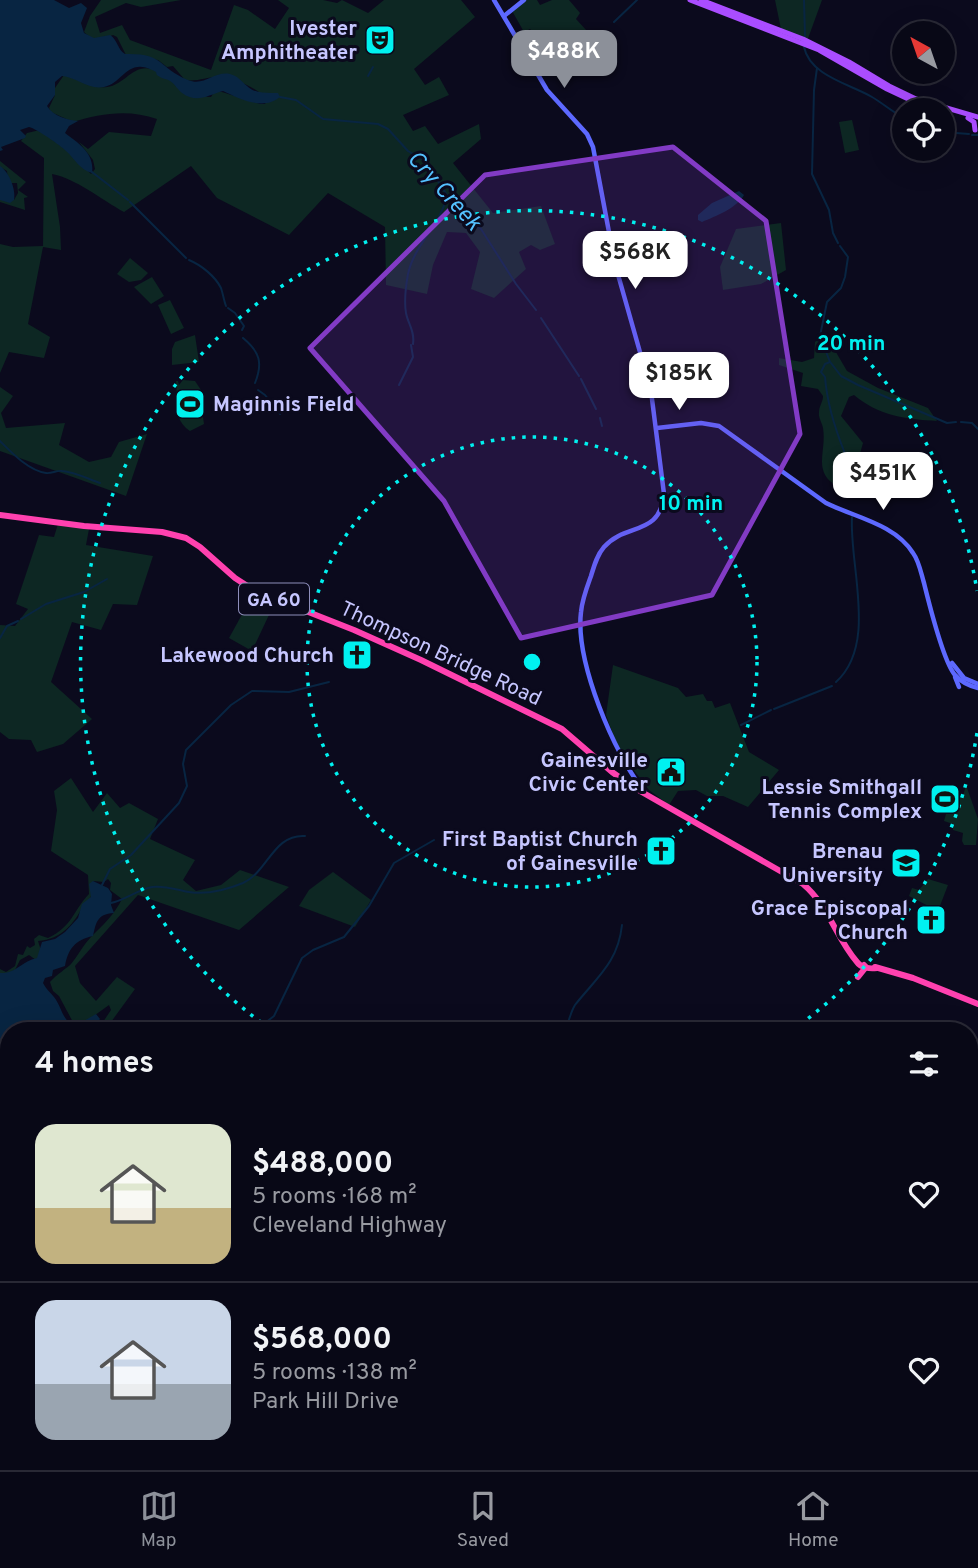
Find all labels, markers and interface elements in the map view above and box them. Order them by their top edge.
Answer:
place label: Ivester Amphitheater [221,16,357,67]
north arrow [892,21,956,84]
map controls [892,21,955,161]
theatre icon: Ivester Amphitheater [363,23,397,57]
pin: $488K [515,31,613,90]
text: $488K [527,38,601,67]
button: locate [892,98,955,161]
water label: Cry Creek [400,146,487,238]
pin: $568K [586,232,684,291]
text: $568K [599,239,671,268]
text: 20 min [817,331,885,358]
pin: $185K [630,352,728,412]
text: $185K [645,360,713,389]
sports icon: Maginnis Field [173,387,207,421]
place label: Maginnis Field [213,392,354,419]
pin: $451K [834,452,932,512]
text: $451K [849,460,917,489]
text: 10 min [659,491,723,518]
road number: GA 60 [239,584,309,614]
street label: Thompson Bridge Road [335,596,545,713]
church icon: Lakewood Church [340,638,374,672]
place label: Lakewood Church [160,643,334,670]
centre of rings [520,650,544,674]
place label: Gainesville Civic Center [529,748,648,799]
public building icon: Gainesville Civic Center [654,755,688,789]
place label: Lessie Smithgall Tennis Complex [761,775,922,826]
sports icon: Lessie Smithgall Tennis Complex [928,782,962,816]
place label: First Baptist Church of Gainesville [442,827,638,878]
church icon: First Baptist Church of Gainesville [644,834,678,868]
place label: Brenau University [782,839,883,890]
school or university icon: Brenau University [889,846,923,880]
place label: Grace Episcopal Church [751,896,908,947]
church icon: Grace Episcopal Church [914,903,948,937]
icon: filters [905,1045,943,1083]
text: 4 homes [35,1046,154,1083]
text: $488,000 [252,1146,393,1183]
icon: home [91,1152,175,1236]
icon: heart [905,1175,943,1213]
text: 5 rooms · 168 m² [252,1183,417,1212]
text: Cleveland Highway [252,1212,447,1241]
text: $568,000 [252,1322,392,1359]
icon: home [91,1328,175,1412]
icon: heart [905,1351,943,1389]
text: 5 rooms · 138 m² [252,1359,417,1388]
text: Park Hill Drive [252,1388,399,1417]
tab: Map [140,1487,178,1553]
tab: Saved [457,1487,509,1553]
tab: Home [788,1487,838,1553]

